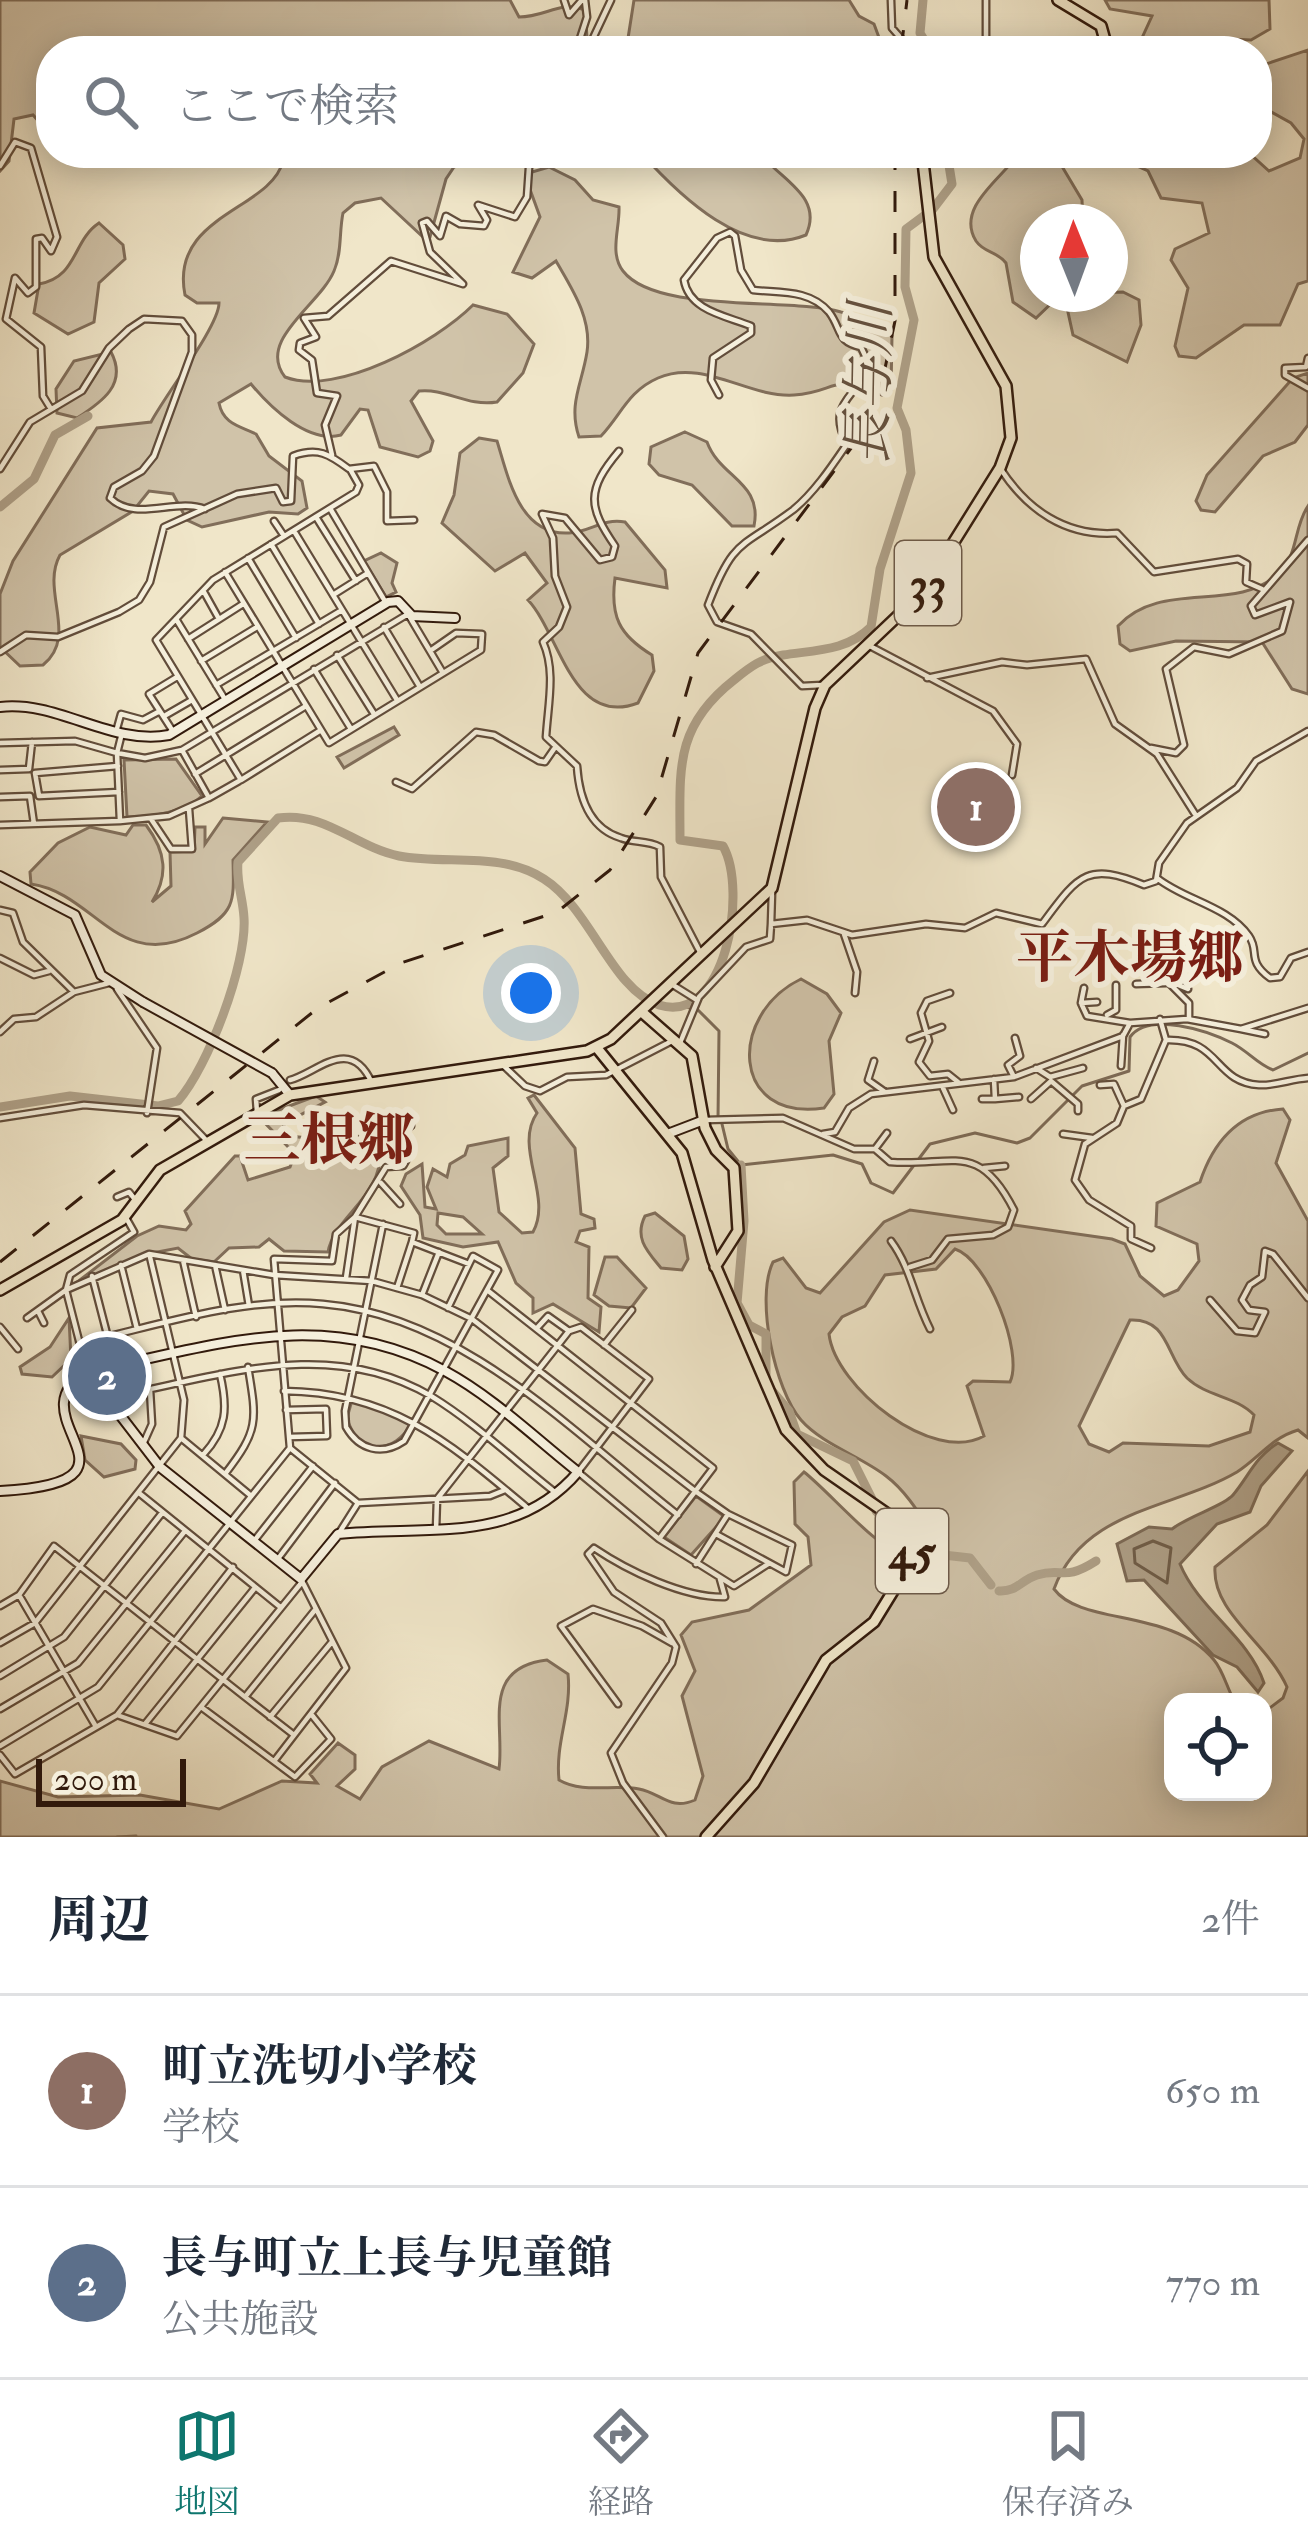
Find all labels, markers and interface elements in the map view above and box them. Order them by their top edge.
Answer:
search box [36,36,1272,168]
icon: search [78,69,144,135]
text: ここで検索 [174,79,399,135]
north arrow [1020,204,1128,312]
water label: 長与川 [835,297,905,466]
road number: 33 [895,541,961,625]
pin: 1 [937,762,1015,852]
district label: 平木場郷 [1016,923,1244,995]
your location [501,963,561,1023]
district label: 三根郷 [244,1105,415,1177]
pin: 2 [68,1331,146,1421]
road number: 45 [876,1509,948,1593]
map controls [1164,1693,1272,1801]
button: locate [1164,1693,1272,1801]
scale bar [36,1753,186,1806]
text: 200 m [54,1759,137,1800]
text: 周辺 [48,1889,150,1953]
text: 2件 [1201,1895,1260,1944]
text: 町立洗切小学校 [162,2039,477,2095]
text: 1 [80,2066,94,2115]
text: 650 m [1165,2066,1260,2115]
text: 学校 [162,2103,240,2152]
text: 長与町立上長与児童館 [162,2231,612,2287]
text: 2 [77,2258,97,2307]
text: 770 m [1166,2258,1260,2307]
text: 公共施設 [162,2295,318,2344]
tab: 地図 [174,2403,240,2523]
tab: 経路 [588,2403,654,2523]
tab: 保存済み [1002,2403,1134,2523]

